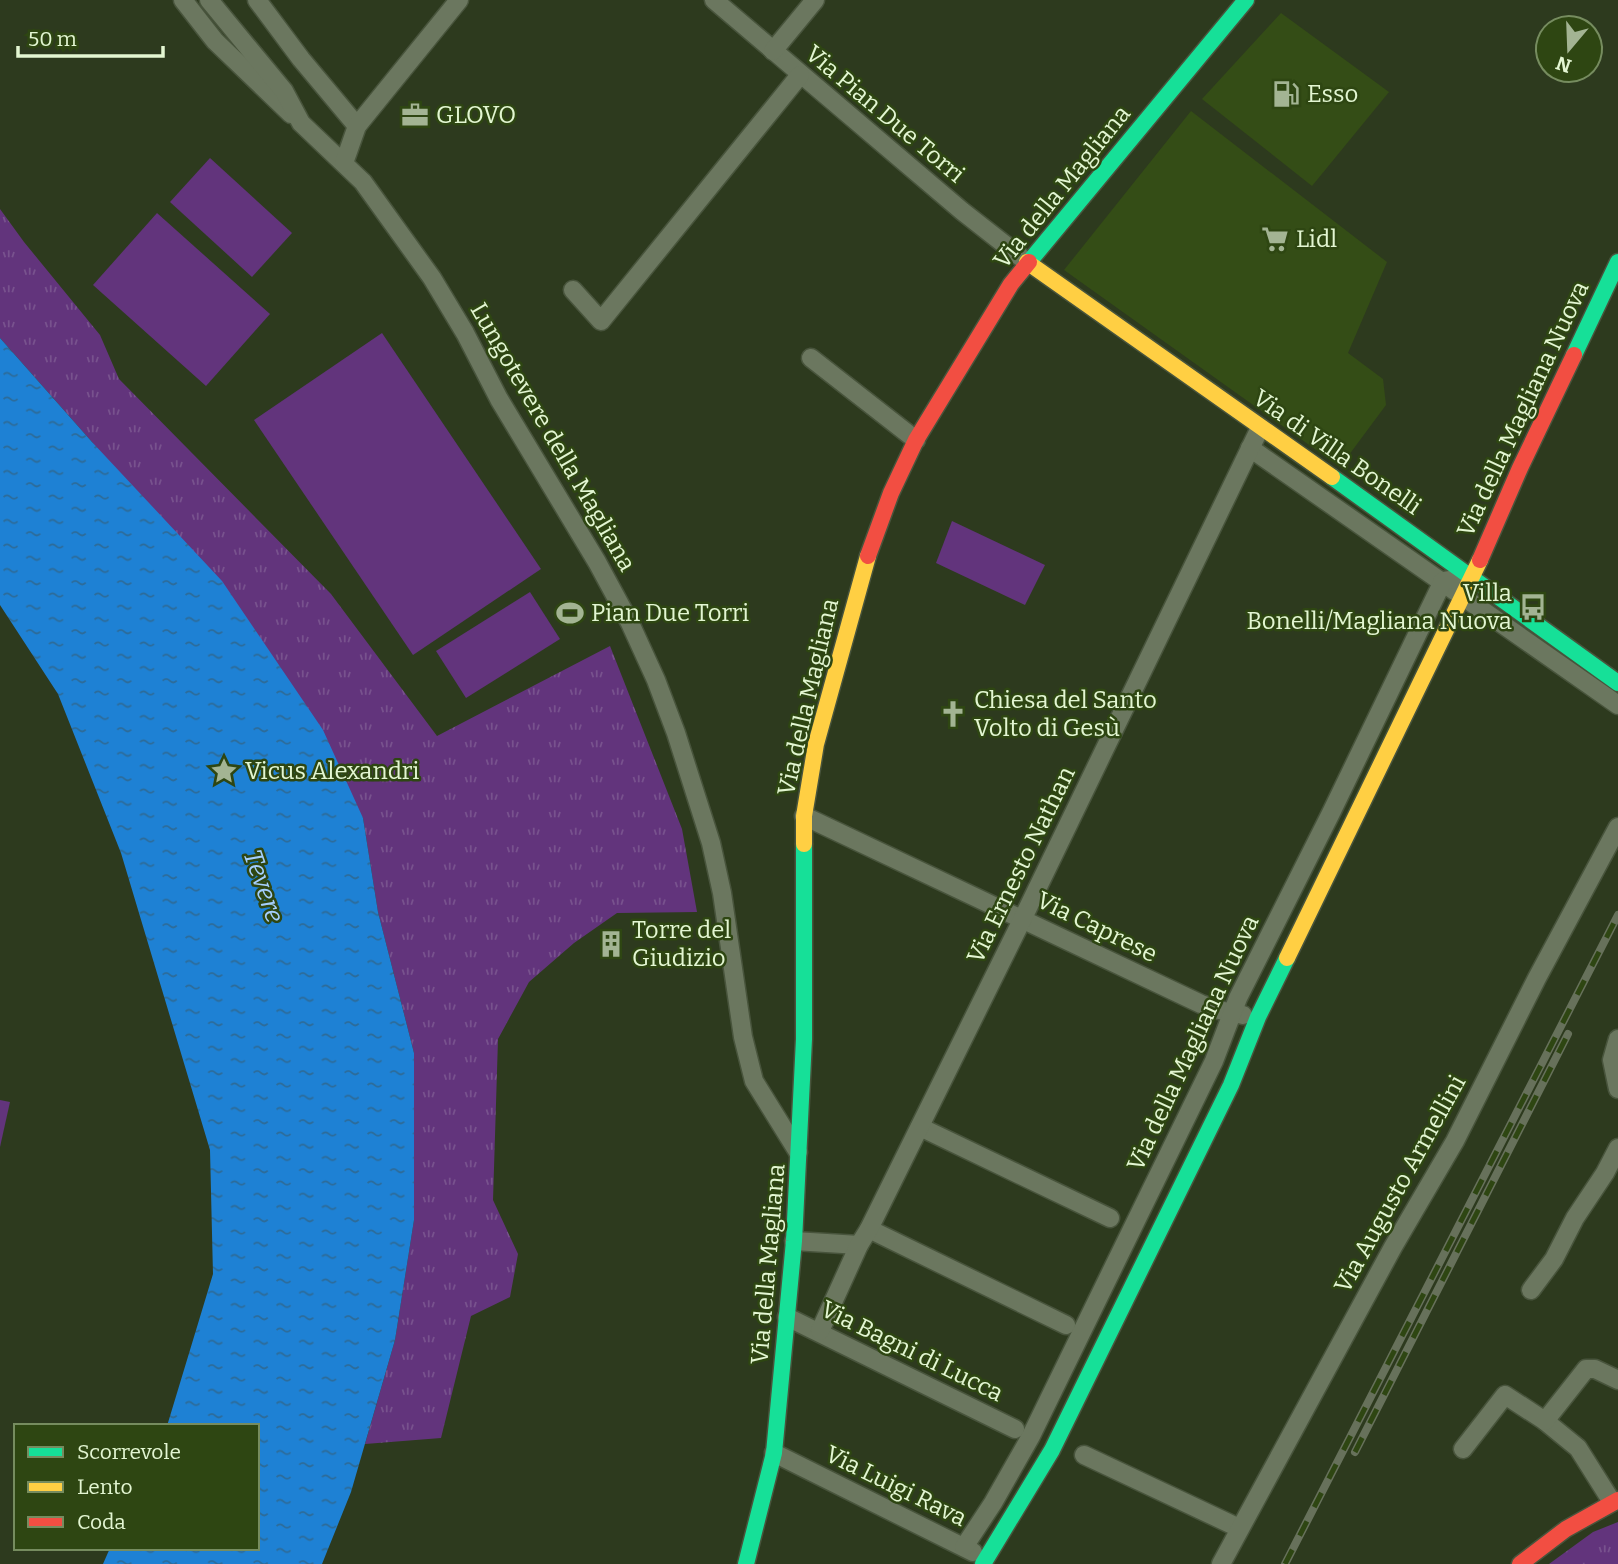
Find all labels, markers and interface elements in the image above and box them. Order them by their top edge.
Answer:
scale bar [18,14,163,58]
north arrow [1534,14,1604,84]
text: 50 m [28,26,77,52]
street label: Via Pian Due Torri [800,39,970,189]
text: N [1553,51,1574,78]
fuel station icon: Esso [1271,79,1301,109]
place label: Esso [1307,80,1358,108]
office icon: GLOVO [400,100,430,130]
street label: Via della Magliana [988,100,1136,274]
place label: GLOVO [436,101,516,129]
supermarket icon: Lidl [1260,224,1290,254]
place label: Lidl [1296,225,1337,253]
street label: Via della Magliana Nuova [1451,277,1595,541]
street label: Lungotevere della Magliana [465,298,641,576]
street label: Via di Villa Bonelli [1247,383,1427,521]
place label: Villa Bonelli/Magliana Nuova [1247,579,1512,635]
bus stop icon: Villa Bonelli/Magliana Nuova [1518,592,1548,622]
street label: Via della Magliana [772,596,844,798]
sports icon: Pian Due Torri [555,598,585,628]
place label: Pian Due Torri [591,599,749,627]
place label: Chiesa del Santo Volto di Gesù [974,686,1157,742]
church icon: Chiesa del Santo Volto di Gesù [938,699,968,729]
place icon: Vicus Alexandri [209,756,239,786]
place label: Vicus Alexandri [245,757,419,785]
street label: Via Ernesto Nathan [961,762,1081,968]
water label: Tevere [237,846,290,927]
street label: Via Caprese [1032,886,1162,968]
street label: Via della Magliana Nuova [1121,911,1265,1175]
place label: Torre del Giudizio [632,916,731,972]
building icon: Torre del Giudizio [596,929,626,959]
street label: Via Augusto Armellini [1329,1070,1471,1298]
street label: Via della Magliana [745,1162,791,1366]
street label: Via Bagni di Lucca [816,1295,1008,1407]
legend [14,1424,259,1550]
text: Scorrevole [77,1439,181,1465]
street label: Via Luigi Rava [821,1440,971,1532]
text: Lento [77,1474,133,1500]
text: Coda [77,1509,126,1535]

